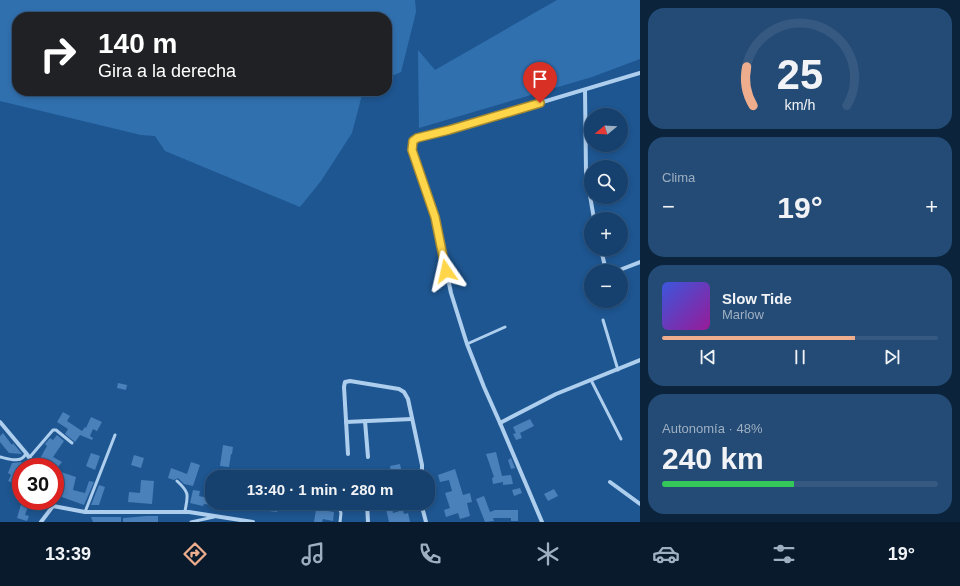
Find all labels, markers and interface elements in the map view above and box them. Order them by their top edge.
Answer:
icon: right [32,28,84,80]
text: 140 m [98,28,177,59]
text: 25 [777,51,823,98]
text: Gira a la derecha [98,61,236,81]
pin [523,62,557,103]
icon: arrive [529,68,551,90]
text: km/h [785,97,816,113]
north arrow [584,108,628,152]
map controls [584,108,628,308]
button: search [584,160,628,204]
text: Clima [662,170,695,185]
text: 19° [777,191,823,224]
text: − [662,194,675,219]
text: + [925,194,938,219]
button: + [584,212,628,256]
position arrow [425,250,467,292]
button: − [584,264,628,308]
text: Slow Tide [722,290,792,307]
text: Marlow [722,307,764,322]
icon: previous [697,346,719,368]
icon: pause [789,346,811,368]
icon: next [881,346,903,368]
text: Autonomía · 48% [662,421,762,436]
text: 240 km [662,442,764,475]
speed limit sign: 30 [12,458,64,510]
text: 13:40 · 1 min · 280 m [247,481,393,498]
icon: directions [181,540,209,568]
icon: music [299,540,327,568]
icon: phone [416,540,444,568]
icon: climate [534,540,562,568]
icon: car [652,540,680,568]
icon: filters [770,540,798,568]
text: 13:39 [45,544,91,564]
text: 19° [888,544,915,564]

